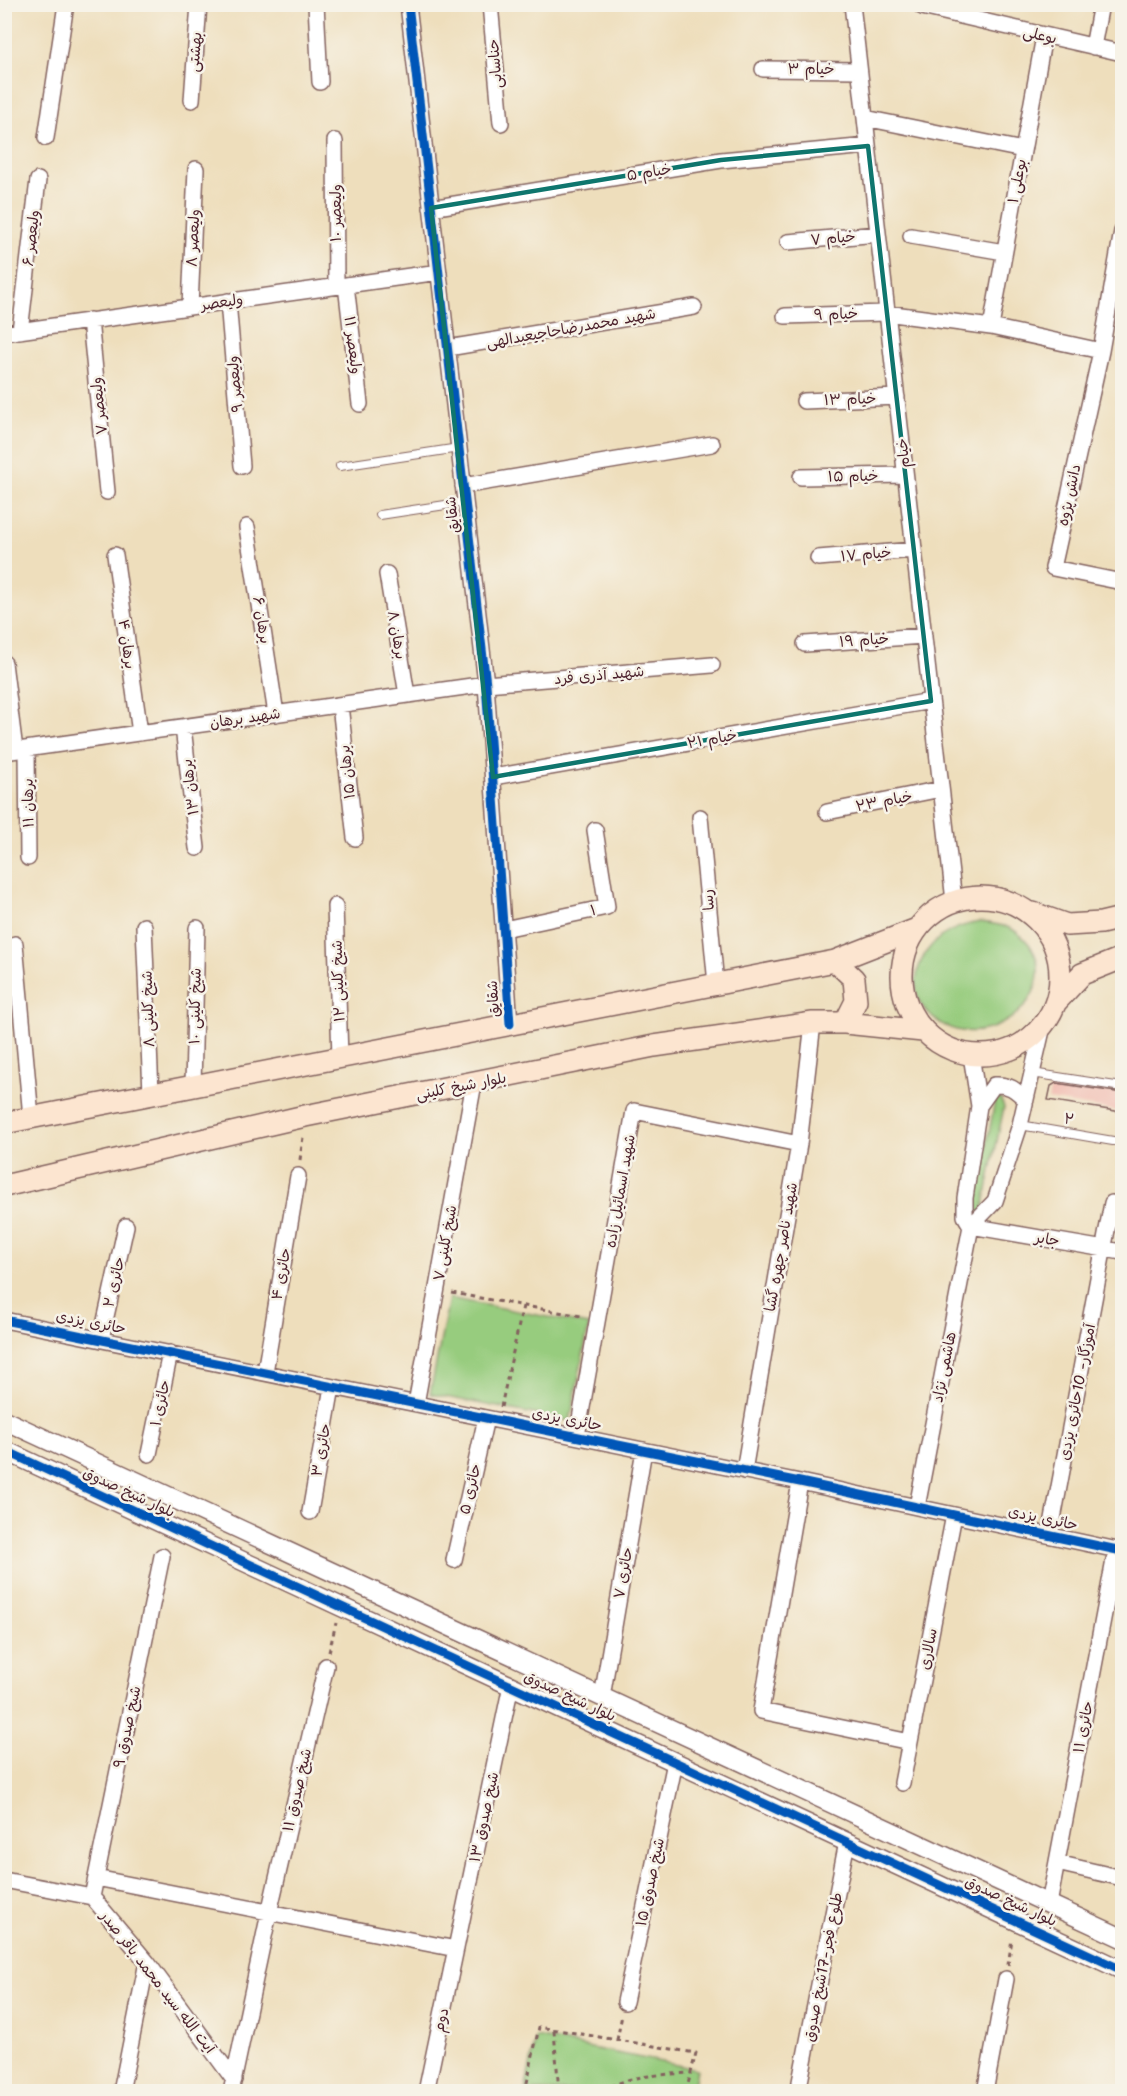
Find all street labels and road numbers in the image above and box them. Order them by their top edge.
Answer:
street label: بوعلی [1021,21,1059,49]
street label: بهشتی [183,31,207,73]
street label: حناسابی [483,39,507,89]
street label: خیام ۳ [787,59,835,80]
street label: ۱ بوعلی [1003,157,1031,205]
street label: خیام ۵ [625,159,673,186]
street label: ولیعصر ۱۰ [326,184,346,242]
street label: ولیعصر ۶ [18,209,44,267]
street label: ولیعصر ۸ [181,209,205,267]
street label: خیام ۷ [809,226,857,251]
street label: ولیعصر [198,289,244,315]
street label: شهید محمدرضاحاجیعبدالهی [485,303,657,353]
street label: خیام ۹ [814,303,859,326]
street label: ولیعصر ۱۱ [340,315,366,375]
street label: ولیعصر ۹ [223,355,247,413]
street label: ولیعصر ۷ [86,376,112,436]
street label: خیام ۱۳ [823,388,877,411]
street label: خیام [891,437,915,469]
street label: دانش پژوه [1053,462,1085,528]
street label: خیام ۱۵ [827,466,879,487]
street label: شقایق [440,495,464,535]
street label: خیام ۱۷ [840,542,892,567]
street label: برهان ۶ [248,595,276,645]
street label: برهان ۸ [383,609,411,661]
street label: برهان ۴ [114,618,140,670]
street label: خیام ۱۹ [838,628,890,653]
street label: شهید آذری فرد [553,661,645,689]
street label: شهید برهان [208,703,282,733]
street label: خیام ۲۱ [685,725,739,754]
street label: برهان ۱۵ [334,744,360,800]
street label: برهان ۱۳ [177,758,203,816]
street label: برهان ۱۱ [18,778,38,828]
street label: خیام ۲۳ [854,786,914,817]
street label: رسا [697,888,719,912]
street label: ۱ [588,900,598,920]
street label: شیخ کلینی ۱۲ [327,940,349,1022]
street label: شیخ کلینی ۱۰ [184,968,206,1044]
street label: شیخ کلینی ۸ [137,970,159,1048]
street label: شقایق [482,980,504,1018]
street label: بلوار شیخ کلینی [414,1067,508,1105]
street label: ۲ [1062,1108,1076,1130]
street label: شهید اسمائیل زاده [600,1133,640,1249]
street label: شهید ناصر چهره گشا [760,1181,802,1313]
street label: شیخ کلینی ۷ [428,1203,462,1283]
street label: جابر [1031,1227,1061,1251]
street label: حائری ۴ [267,1246,295,1302]
street label: حائری ۲ [98,1255,130,1309]
street label: حائری یزدی [54,1305,128,1339]
street label: آموزگار- 10حائری یزدی [1054,1321,1100,1462]
street label: هاشمی نژاد [927,1330,961,1404]
street label: حائری ۱ [145,1378,175,1428]
street label: حائری یزدی [530,1402,604,1436]
street label: حائری ۳ [306,1422,336,1478]
street label: بلوار شیخ صدوق [80,1462,178,1522]
street label: حائری ۵ [454,1462,486,1516]
street label: حائری یزدی [1006,1501,1080,1535]
street label: حائری ۷ [609,1546,637,1600]
street label: سالاری [914,1627,942,1671]
street label: بلوار شیخ صدوق [521,1666,619,1726]
street label: شیخ صدوق ۹ [109,1684,145,1770]
street label: حائری ۱۱ [1068,1699,1098,1755]
street label: شیخ صدوق ۱۱ [278,1746,316,1834]
street label: شیخ صدوق ۱۳ [465,1770,503,1864]
street label: شیخ صدوق ۱۵ [631,1836,669,1928]
street label: بلوار شیخ صدوق [962,1871,1060,1931]
street label: طلوع فجر-17شیخ صدوق [799,1891,847,2043]
street label: آیت الله سید محمد باقر صدر [95,1906,221,2059]
street label: دوم [429,2006,455,2034]

